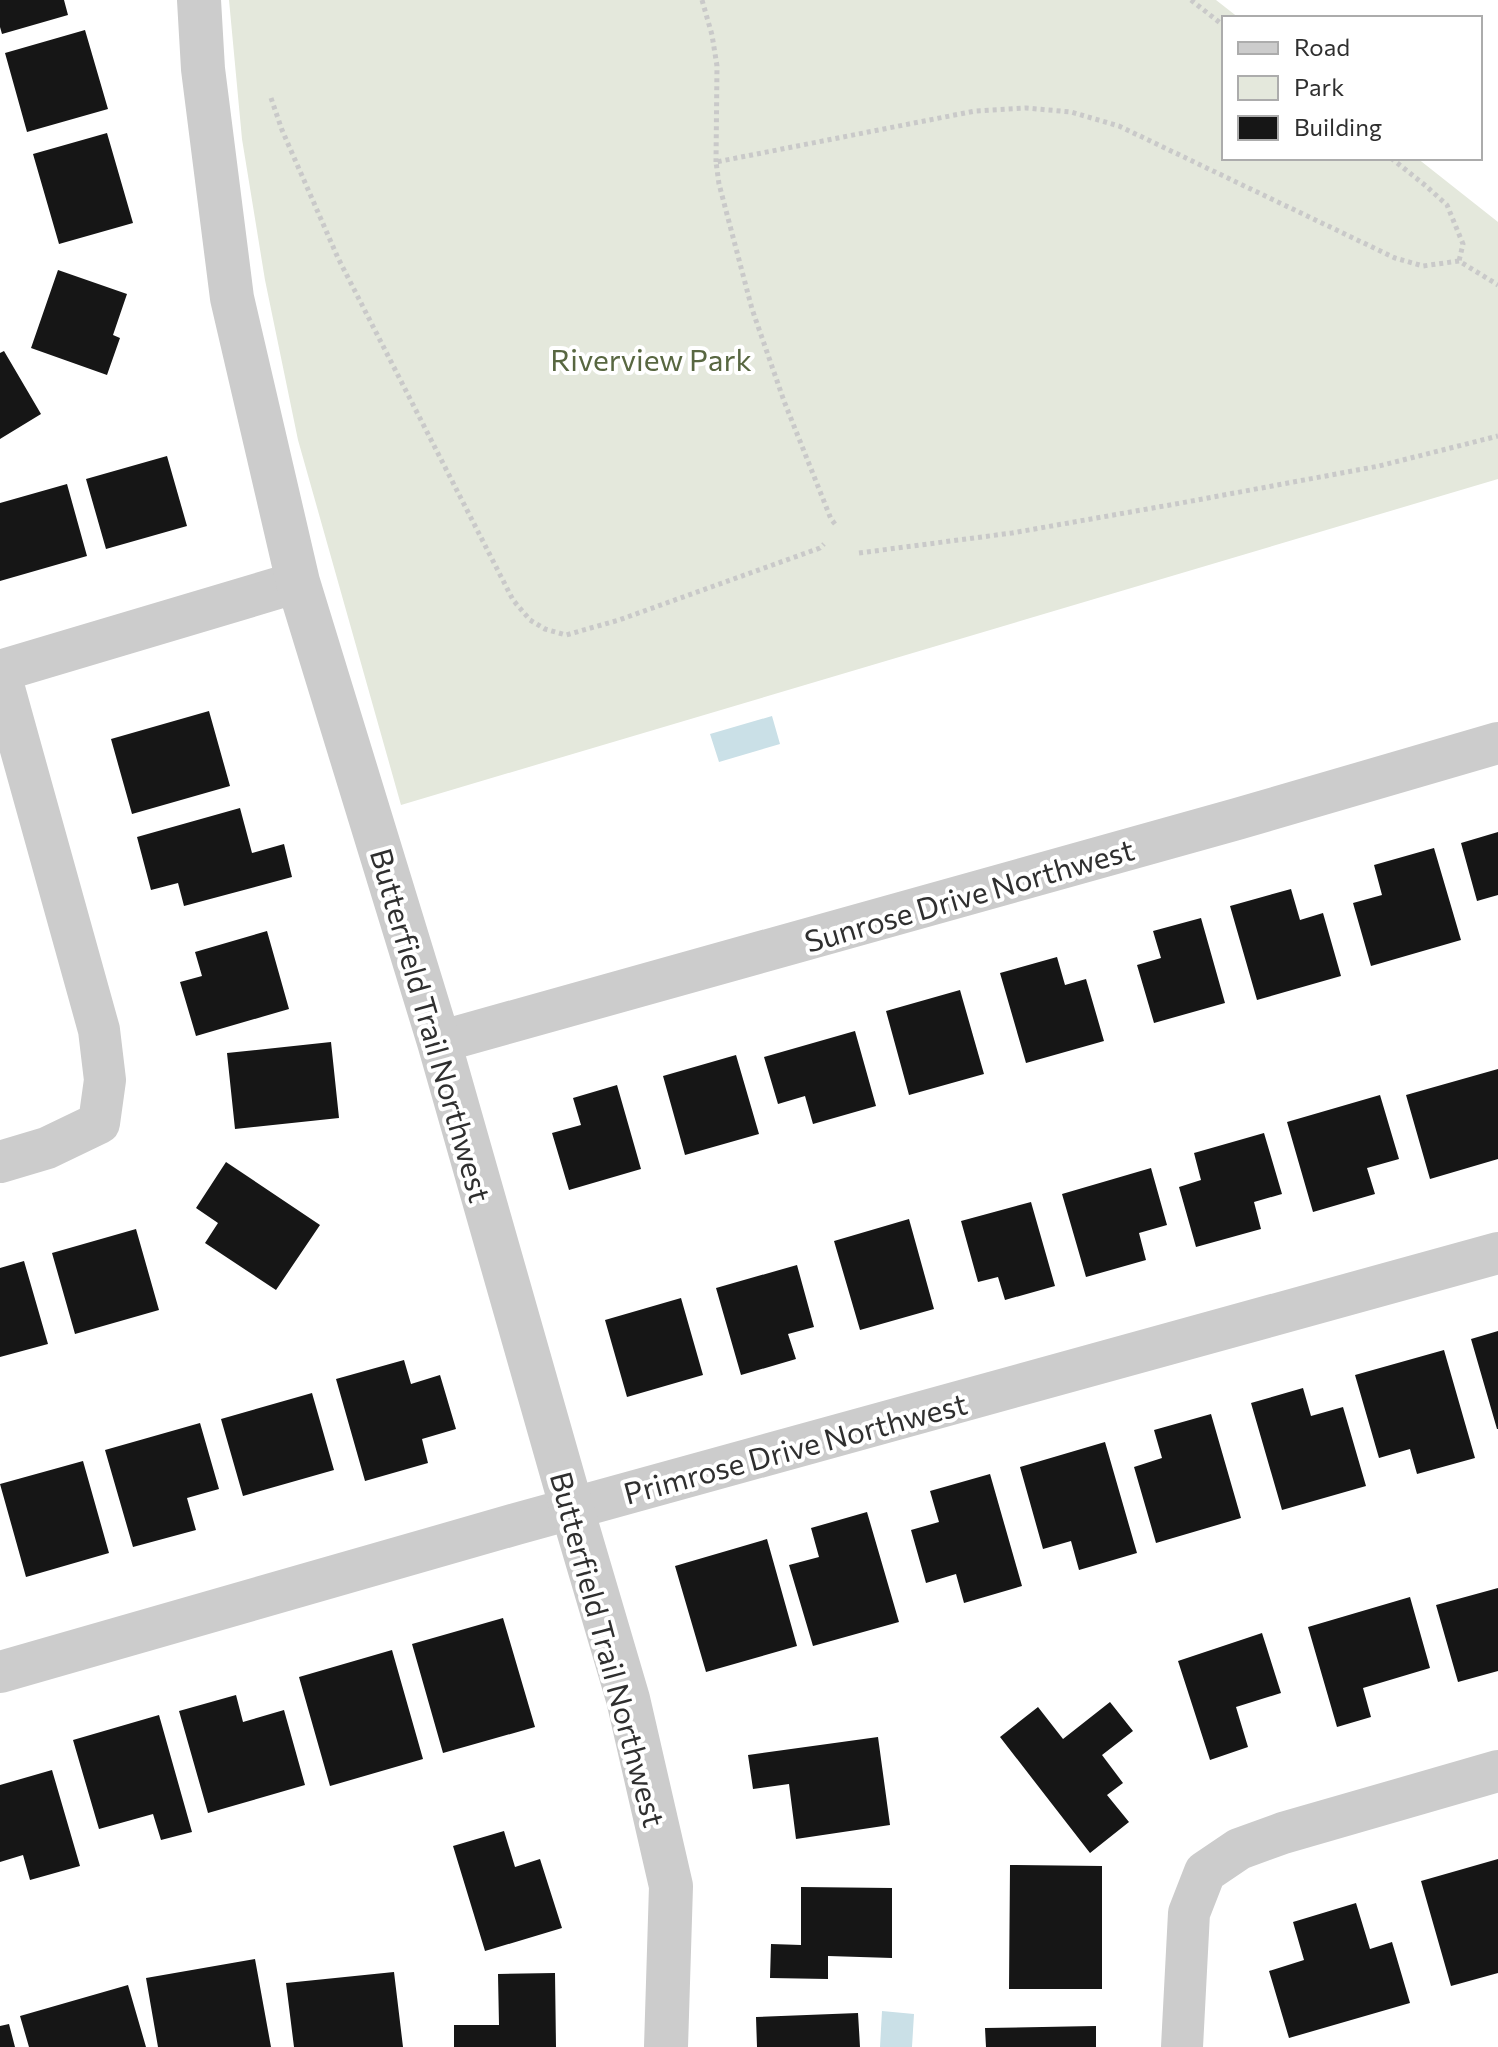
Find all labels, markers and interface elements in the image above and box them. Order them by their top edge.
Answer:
legend [1222,16,1482,160]
text: Road [1294,32,1350,61]
text: Park [1294,72,1344,101]
text: Building [1294,112,1382,141]
park label: Riverview Park [550,340,752,377]
street label: Sunrose Drive Northwest [800,829,1138,959]
street label: Butterfield Trail Northwest [364,844,500,1206]
street label: Primrose Drive Northwest [619,1383,971,1511]
street label: Butterfield Trail Northwest [544,1467,674,1831]

